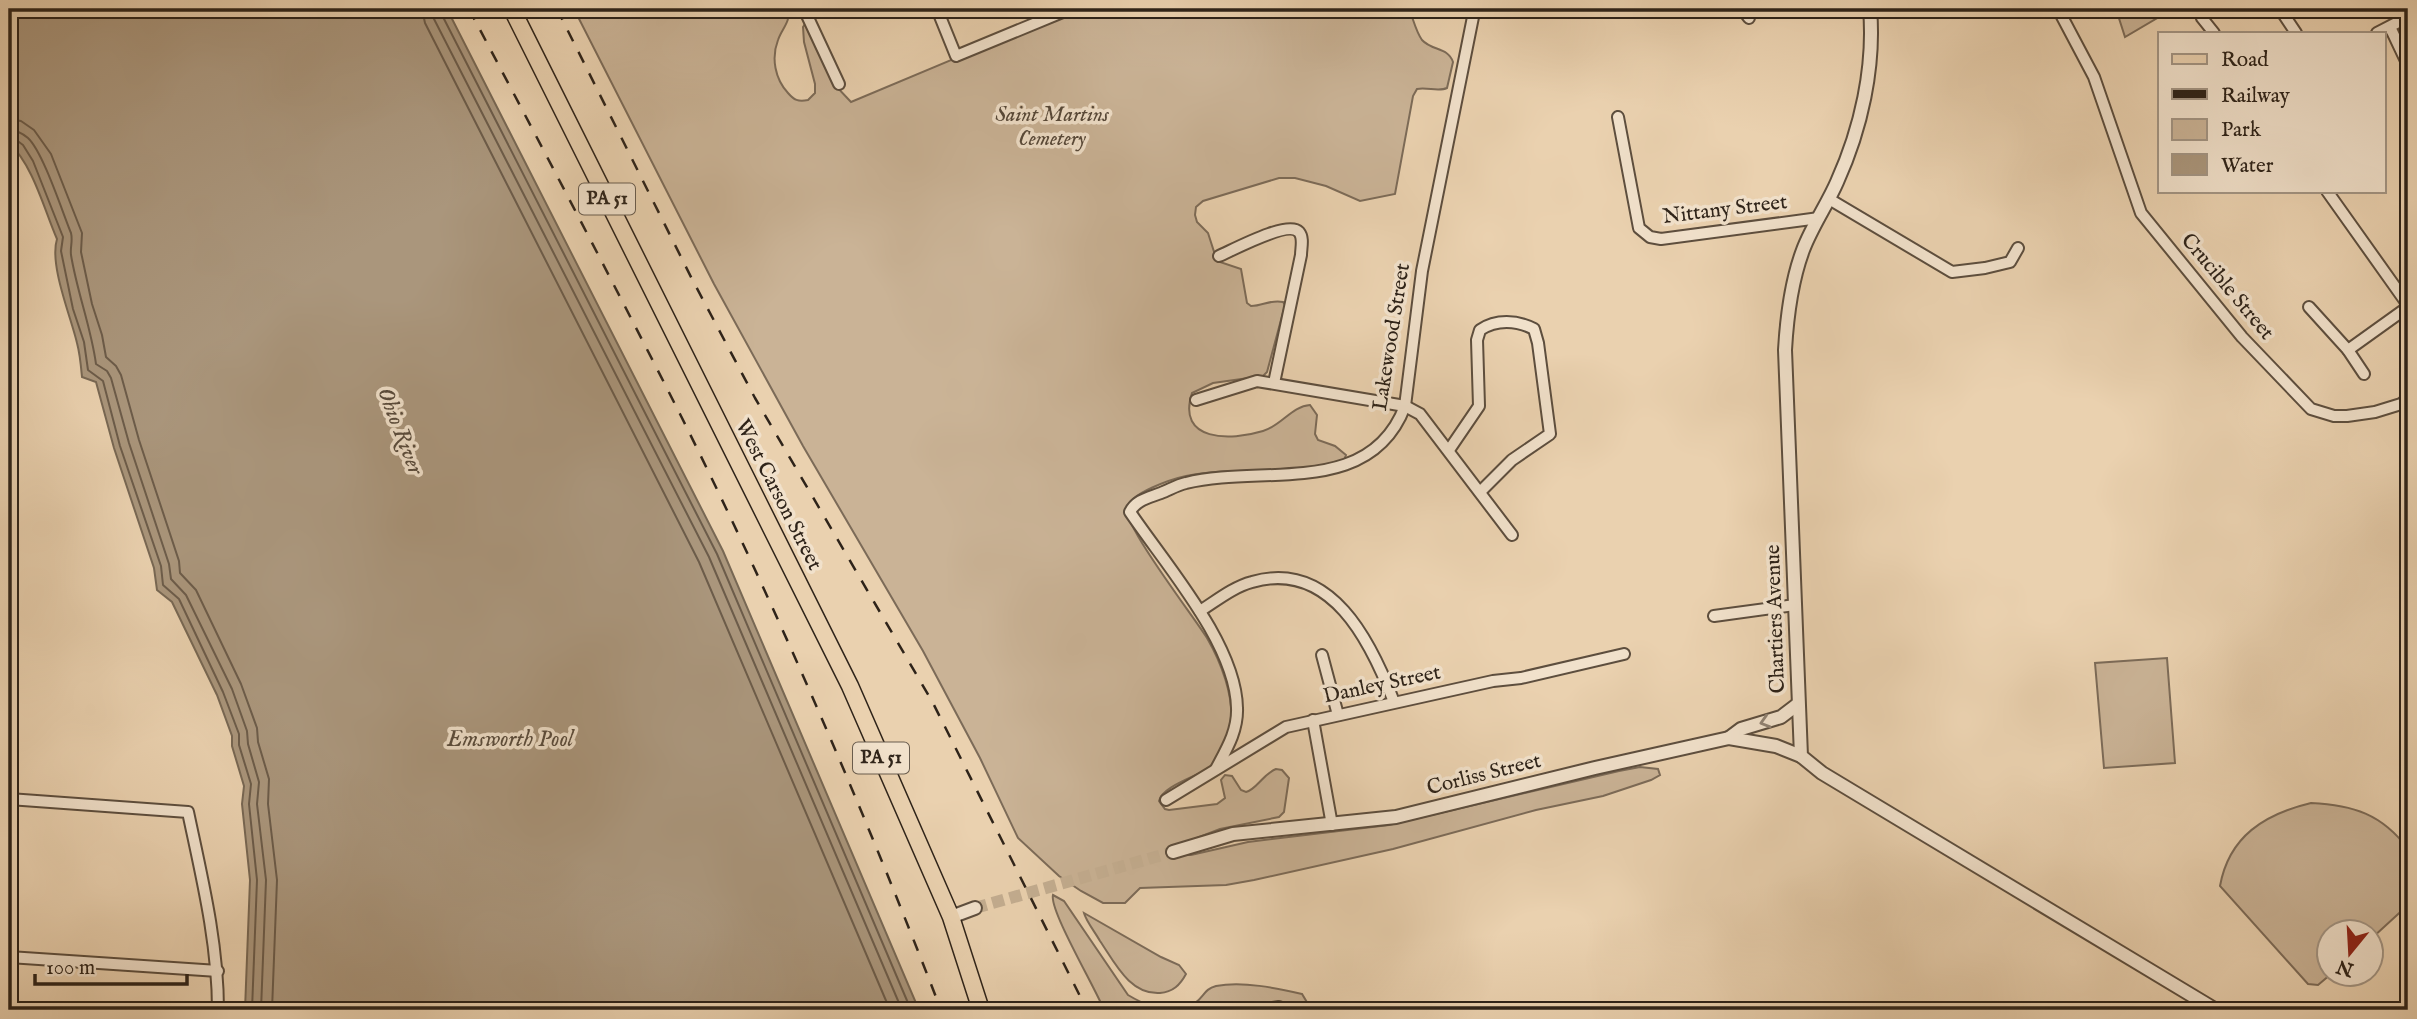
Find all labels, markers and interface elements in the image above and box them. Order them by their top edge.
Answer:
legend [2158,32,2386,192]
text: Road [2221,47,2269,74]
text: Railway [2221,83,2291,110]
park label: Saint Martins Cemetery [995,102,1110,153]
text: Park [2221,117,2262,144]
text: Water [2221,153,2274,180]
road number: PA 51 [579,183,635,214]
street label: Nittany Street [1661,189,1789,231]
street label: Crucible Street [2174,228,2280,346]
street label: Lakewood Street [1367,261,1417,413]
water label: Ohio River [370,383,430,480]
street label: West Carson Street [728,415,828,575]
street label: Chartiers Avenue [1760,544,1792,694]
street label: Danley Street [1321,659,1443,711]
one-way arrow [1759,714,1771,729]
water label: Emsworth Pool [446,725,575,754]
road number: PA 51 [853,743,909,774]
street label: Corliss Street [1424,748,1544,802]
north arrow [2316,918,2386,988]
scale bar [35,942,187,986]
text: N [2333,953,2358,982]
text: 100 m [46,955,95,982]

